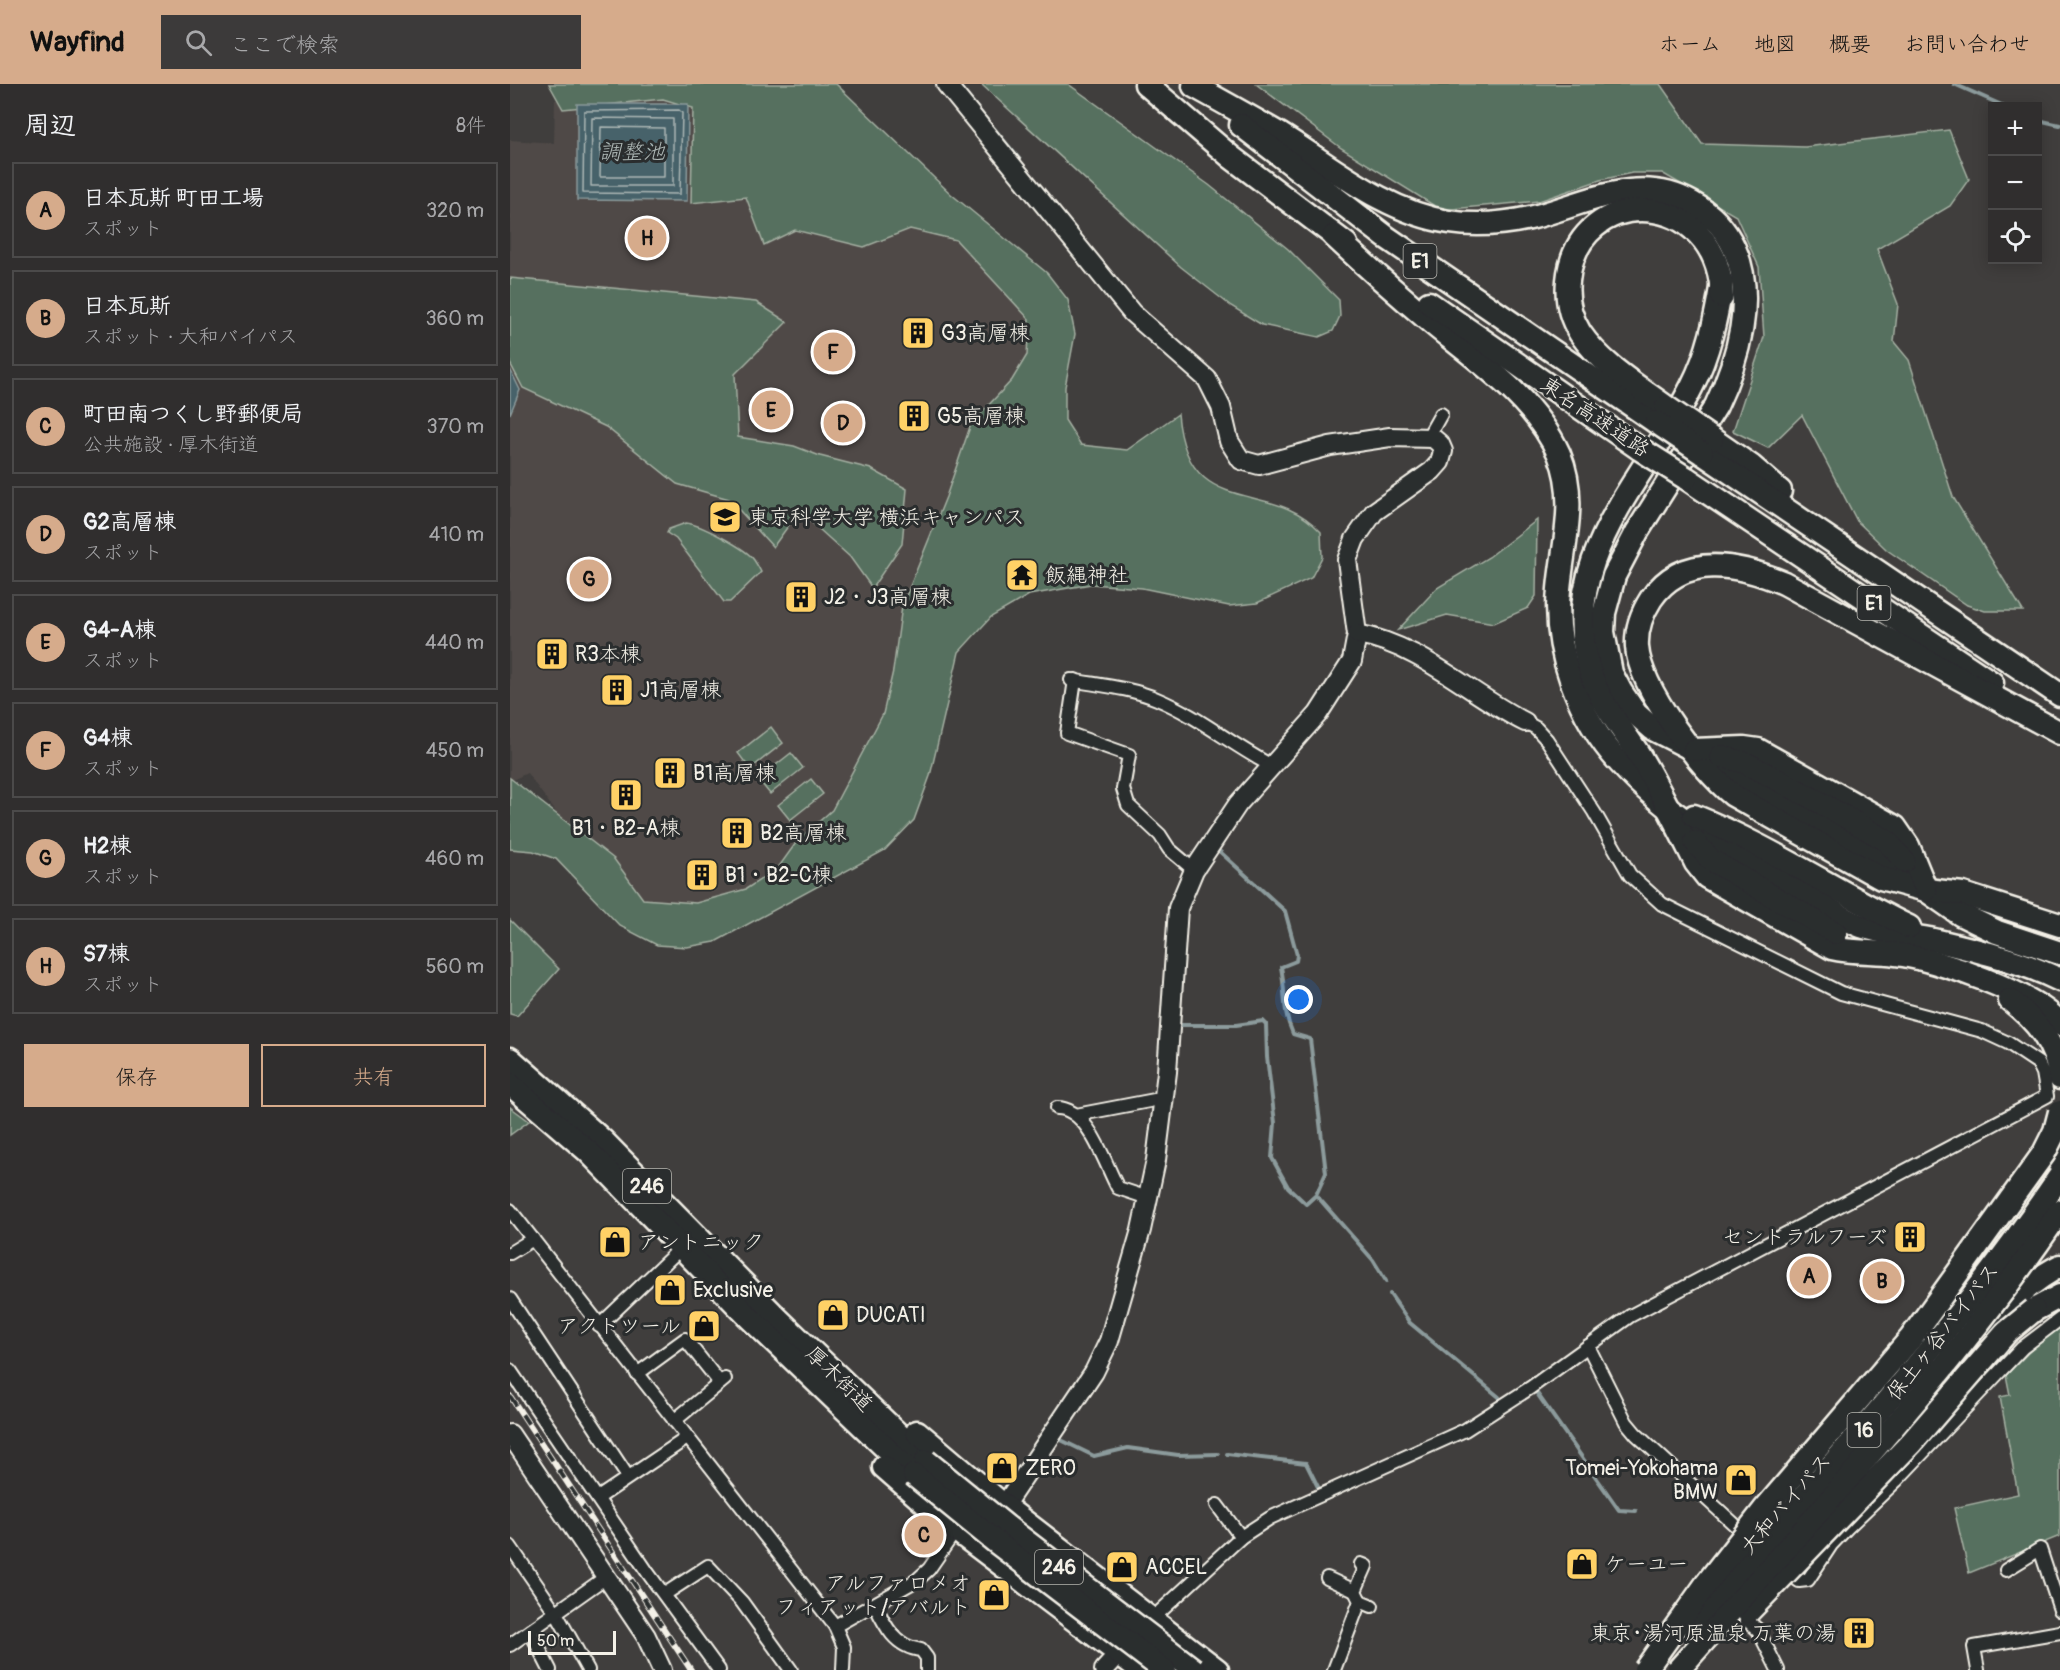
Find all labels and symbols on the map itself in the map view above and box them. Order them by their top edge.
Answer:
water label: 調整池 [599,138,666,166]
pin: H [628,216,666,260]
road number: E1 [1404,244,1436,278]
building icon: G3高層棟 [900,315,936,351]
place label: G3高層棟 [941,320,1030,347]
pin: F [814,330,852,374]
street label: 東名高速道路 [1535,371,1655,463]
pin: E [752,388,790,432]
building icon: G5高層棟 [896,398,932,434]
pin: D [824,400,862,446]
place label: G5高層棟 [937,403,1025,430]
school or university icon: 東京科学大学 横浜キャンパス [707,499,743,535]
place label: 東京科学大学 横浜キャンパス [748,504,1025,531]
pin: G [570,556,608,602]
temple icon: 飯縄神社 [1004,557,1040,593]
place label: 飯縄神社 [1045,562,1129,589]
building icon: J2・J3高層棟 [783,579,819,615]
place label: J2・J3高層棟 [824,584,952,611]
road number: E1 [1858,586,1890,620]
building icon: R3本棟 [534,636,570,672]
place label: R3本棟 [575,641,641,668]
building icon: J1高層棟 [599,672,635,708]
place label: J1高層棟 [640,677,721,704]
building icon: B1高層棟 [652,755,688,791]
place label: B1高層棟 [693,760,776,787]
building icon: B1・B2-A棟 [608,777,644,813]
place label: B1・B2-A棟 [572,815,680,842]
building icon: B2高層棟 [719,815,755,851]
place label: B2高層棟 [760,820,847,847]
building icon: B1・B2-C棟 [684,857,720,893]
place label: B1・B2-C棟 [725,862,833,889]
your location [1284,985,1313,1014]
road number: 246 [623,1169,671,1203]
building icon: セントラルフーズ [1892,1219,1928,1255]
shop icon: アントニック [597,1224,633,1260]
place label: セントラルフーズ [1722,1224,1887,1251]
place label: アントニック [638,1229,764,1256]
pin: A [1790,1254,1828,1298]
pin: B [1862,1258,1902,1304]
street label: 保土ヶ谷バイパス [1881,1258,2005,1406]
shop icon: Exclusive [652,1272,688,1308]
place label: Exclusive [693,1277,774,1304]
shop icon: DUCATI [815,1297,851,1333]
place label: DUCATI [856,1302,926,1329]
shop icon: アクトツール [686,1308,722,1344]
place label: アクトツール [558,1313,681,1340]
street label: 厚木街道 [799,1340,879,1418]
road number: 16 [1848,1413,1880,1447]
street label: 大和バイパス [1735,1448,1837,1560]
shop icon: ZERO [984,1450,1020,1486]
place label: ZERO [1025,1455,1076,1482]
place label: Tomei-Yokohama BMW [1565,1455,1718,1506]
shop icon: Tomei-Yokohama BMW [1723,1462,1759,1498]
pin: C [904,1512,944,1558]
shop icon: ケーユー [1564,1546,1600,1582]
shop icon: ACCEL [1104,1549,1140,1585]
road number: 246 [1035,1550,1083,1584]
place label: ケーユー [1605,1551,1688,1578]
place label: ACCEL [1145,1554,1207,1581]
place label: アルファロメオ フィアット/アバルト [776,1570,971,1621]
shop icon: アルファロメオ フィアット/アバルト [976,1577,1012,1613]
building icon: 東京･湯河原温泉 万葉の湯 [1841,1615,1877,1651]
place label: 東京･湯河原温泉 万葉の湯 [1590,1620,1836,1647]
scale bar [528,1628,616,1656]

